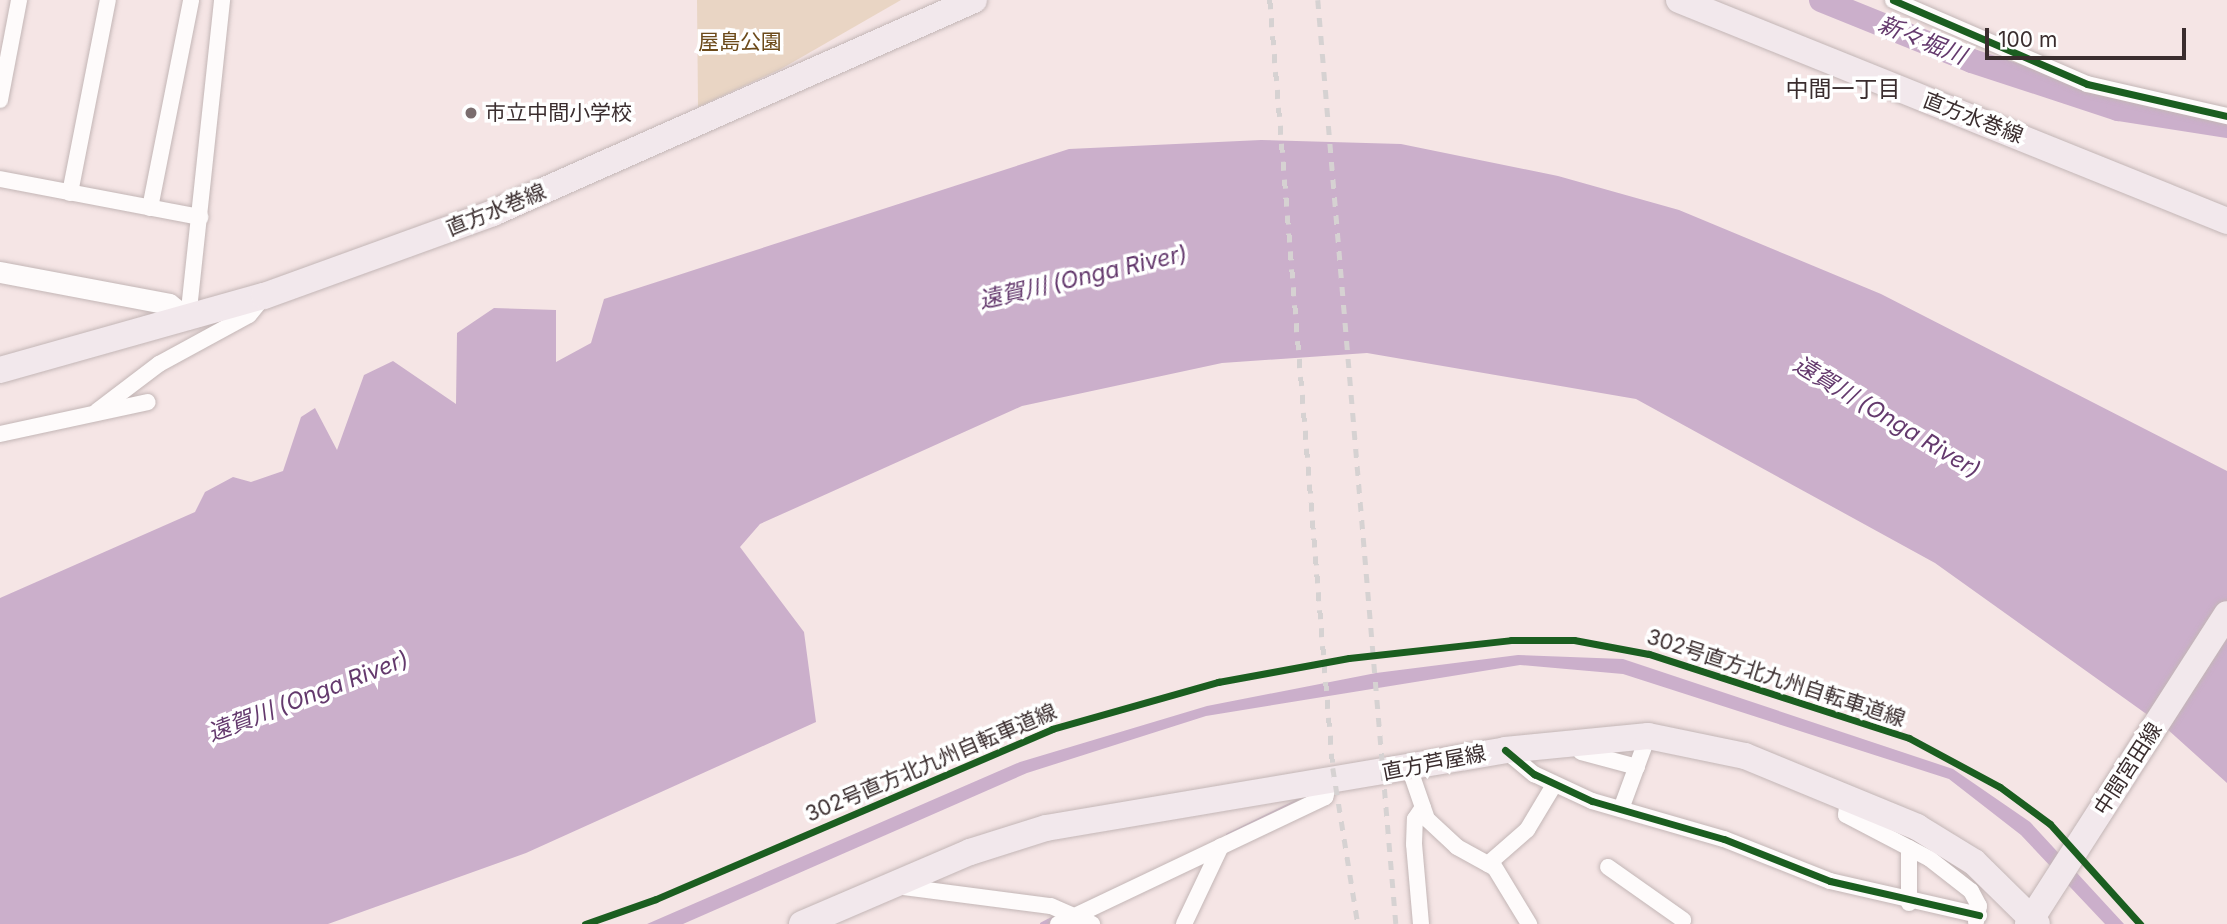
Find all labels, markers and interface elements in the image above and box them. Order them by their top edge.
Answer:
water label: 新々堀川 [1874,10,1970,70]
scale bar [1989,14,2190,58]
text: 100 m [1998,27,2057,52]
park label: 屋島公園 [698,29,782,55]
district label: 中間一丁目 [1786,75,1900,103]
street label: 直方水巻線 [1919,87,2027,149]
place label: 市立中間小学校 [485,100,632,126]
marker: 市立中間小学校 [463,105,479,121]
street label: 直方水巻線 [443,179,549,241]
water label: 遠賀川 (Onga River) [976,240,1190,314]
water label: 遠賀川 (Onga River) [1789,350,1985,484]
street label: 302号直方北九州自転車道線 [1644,624,1908,732]
water label: 遠賀川 (Onga River) [204,645,412,747]
street label: 302号直方北九州自転車道線 [802,699,1060,827]
street label: 中間宮田線 [2089,718,2167,820]
street label: 直方芦屋線 [1380,741,1488,785]

